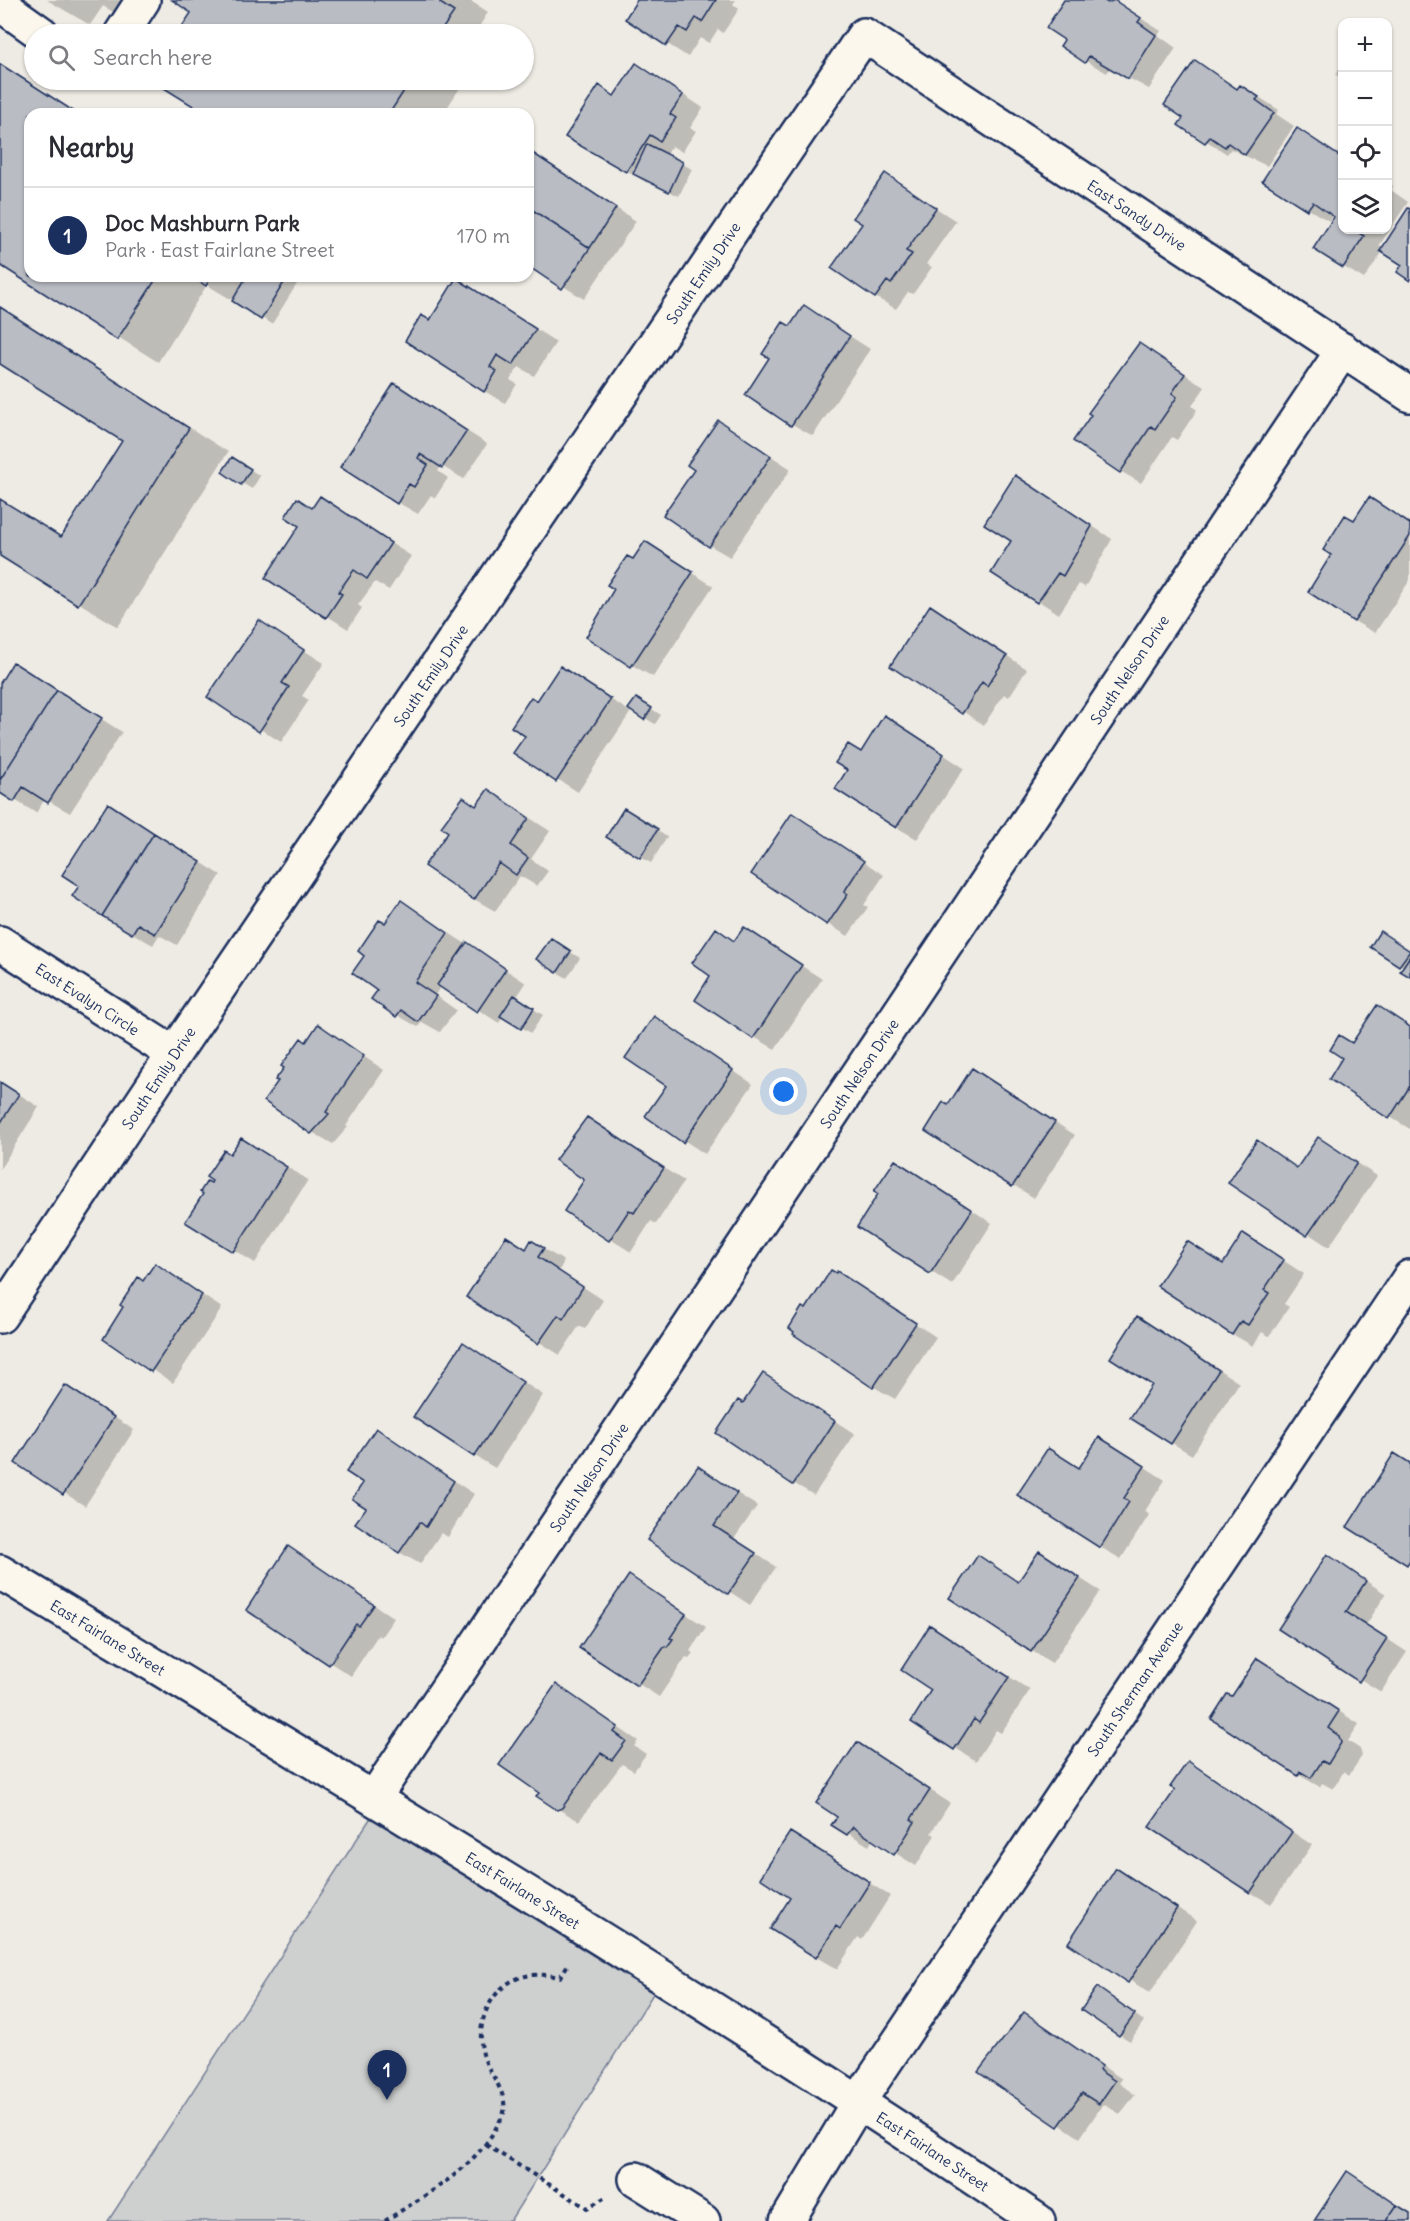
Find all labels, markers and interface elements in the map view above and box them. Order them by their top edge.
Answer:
map controls [1338,18,1392,234]
button: + [1338,18,1392,72]
search box [24,24,534,90]
icon: search [45,41,78,74]
text: Search here [93,43,212,71]
button: − [1338,72,1392,126]
button: locate [1338,126,1392,180]
text: Nearby [48,131,134,164]
street label: East Sandy Drive [1084,175,1190,254]
button: layers [1338,180,1392,234]
text: Doc Mashburn Park [105,209,300,237]
street label: South Emily Drive [662,218,744,327]
text: 1 [64,223,71,248]
text: 170 m [457,223,510,248]
text: Park · East Fairlane Street [105,237,335,262]
street label: South Nelson Drive [1086,611,1173,728]
street label: South Emily Drive [389,621,472,730]
street label: East Evalyn Circle [32,959,143,1039]
street label: South Nelson Drive [816,1015,902,1132]
street label: South Emily Drive [117,1023,199,1133]
your location [769,1077,798,1106]
street label: South Nelson Drive [545,1419,632,1536]
street label: East Fairlane Street [47,1595,169,1679]
street label: South Sherman Avenue [1083,1618,1187,1760]
street label: East Fairlane Street [462,1848,583,1933]
pin: 1 [368,2050,406,2100]
street label: East Fairlane Street [873,2107,993,2195]

